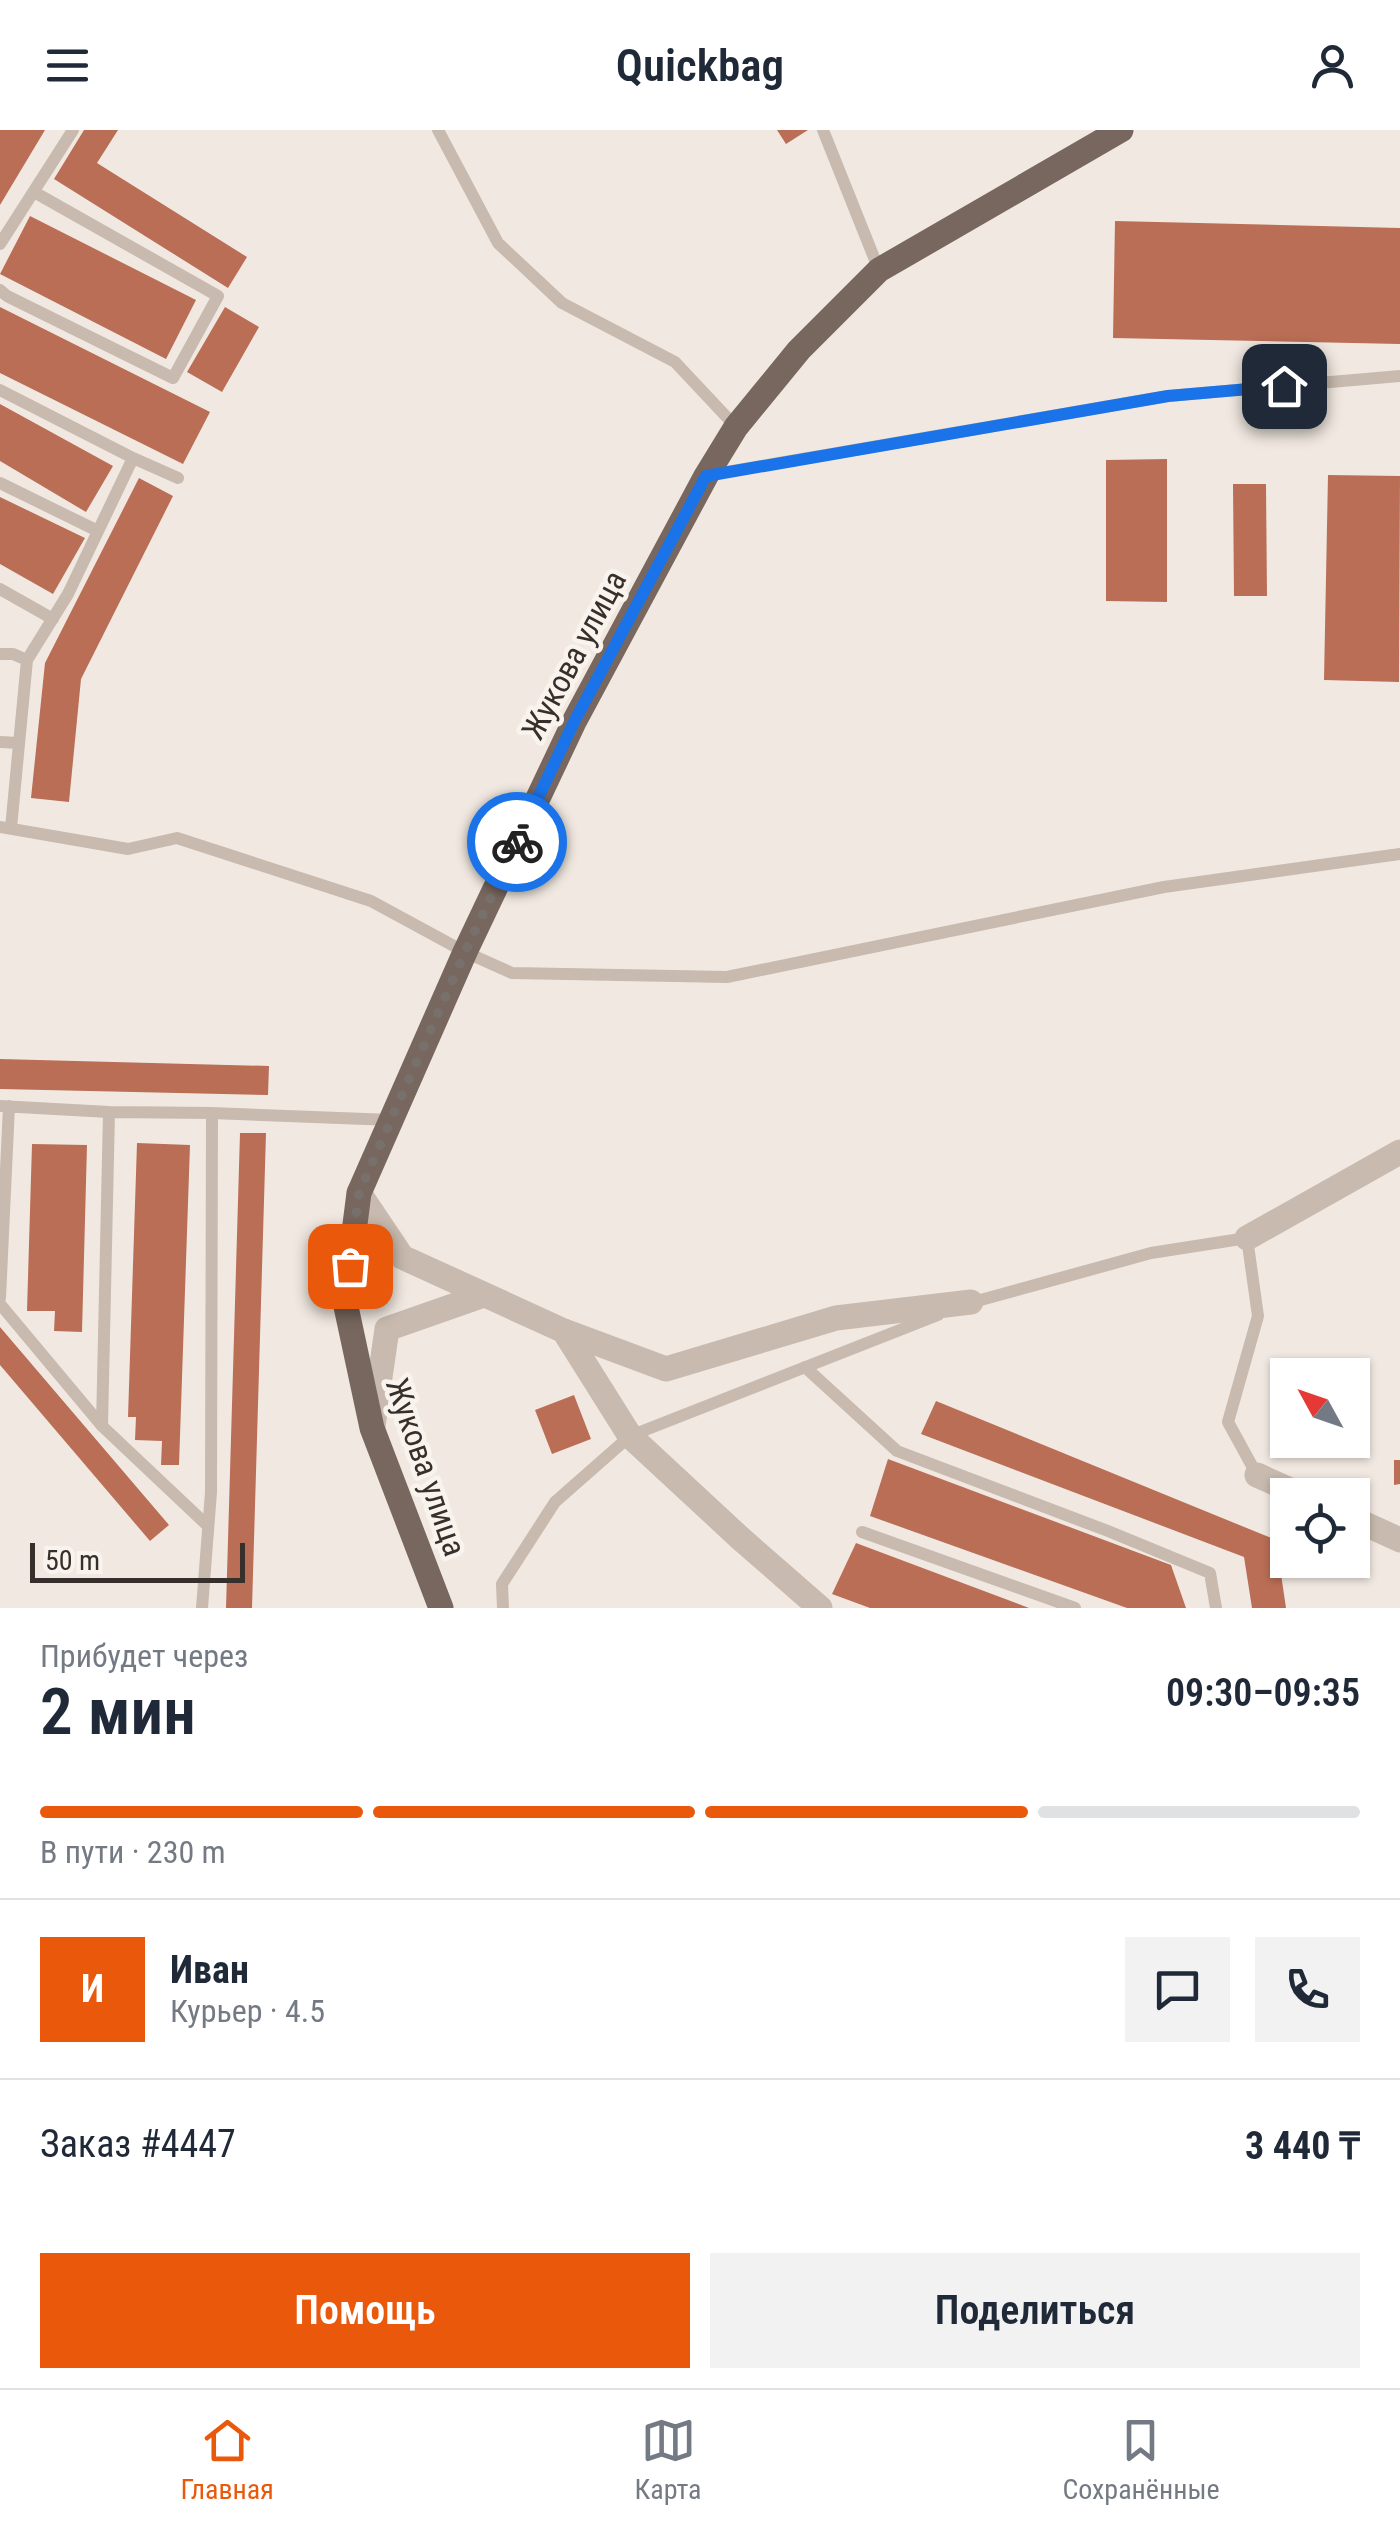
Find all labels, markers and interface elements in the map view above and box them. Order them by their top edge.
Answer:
icon: menu [40,38,95,93]
icon: person [1305,38,1360,93]
text: Quickbag [616,39,784,92]
pin [1242,344,1327,429]
icon: home [1257,359,1312,414]
street label: Жукова улица [514,564,634,746]
courier [467,792,567,892]
icon: bike [490,815,545,870]
pin [308,1224,393,1309]
icon: bag [323,1239,378,1294]
north arrow [1270,1358,1370,1458]
map controls [1270,1358,1370,1578]
street label: Жукова улица [378,1373,474,1561]
button: locate [1270,1478,1370,1578]
scale bar [30,1538,245,1582]
text: 50 m [45,1544,100,1577]
text: Прибудет через [40,1637,248,1675]
text: 09:30–09:35 [1166,1671,1360,1715]
text: 2 мин [40,1674,196,1750]
text: В пути · 230 m [40,1833,226,1871]
button: chat [1125,1937,1230,2042]
button: phone [1255,1937,1360,2042]
text: Иван [170,1948,249,1992]
text: И [81,1967,104,2011]
text: Курьер · 4.5 [170,1992,325,2030]
text: Заказ #4447 [40,2122,236,2166]
text: 3 440 ₸ [1245,2124,1360,2168]
button: Помощь [40,2253,690,2368]
button: Поделиться [710,2253,1360,2368]
tab: Главная [180,2413,274,2506]
tab: Карта [635,2413,702,2506]
tab: Сохранённые [1062,2413,1220,2506]

